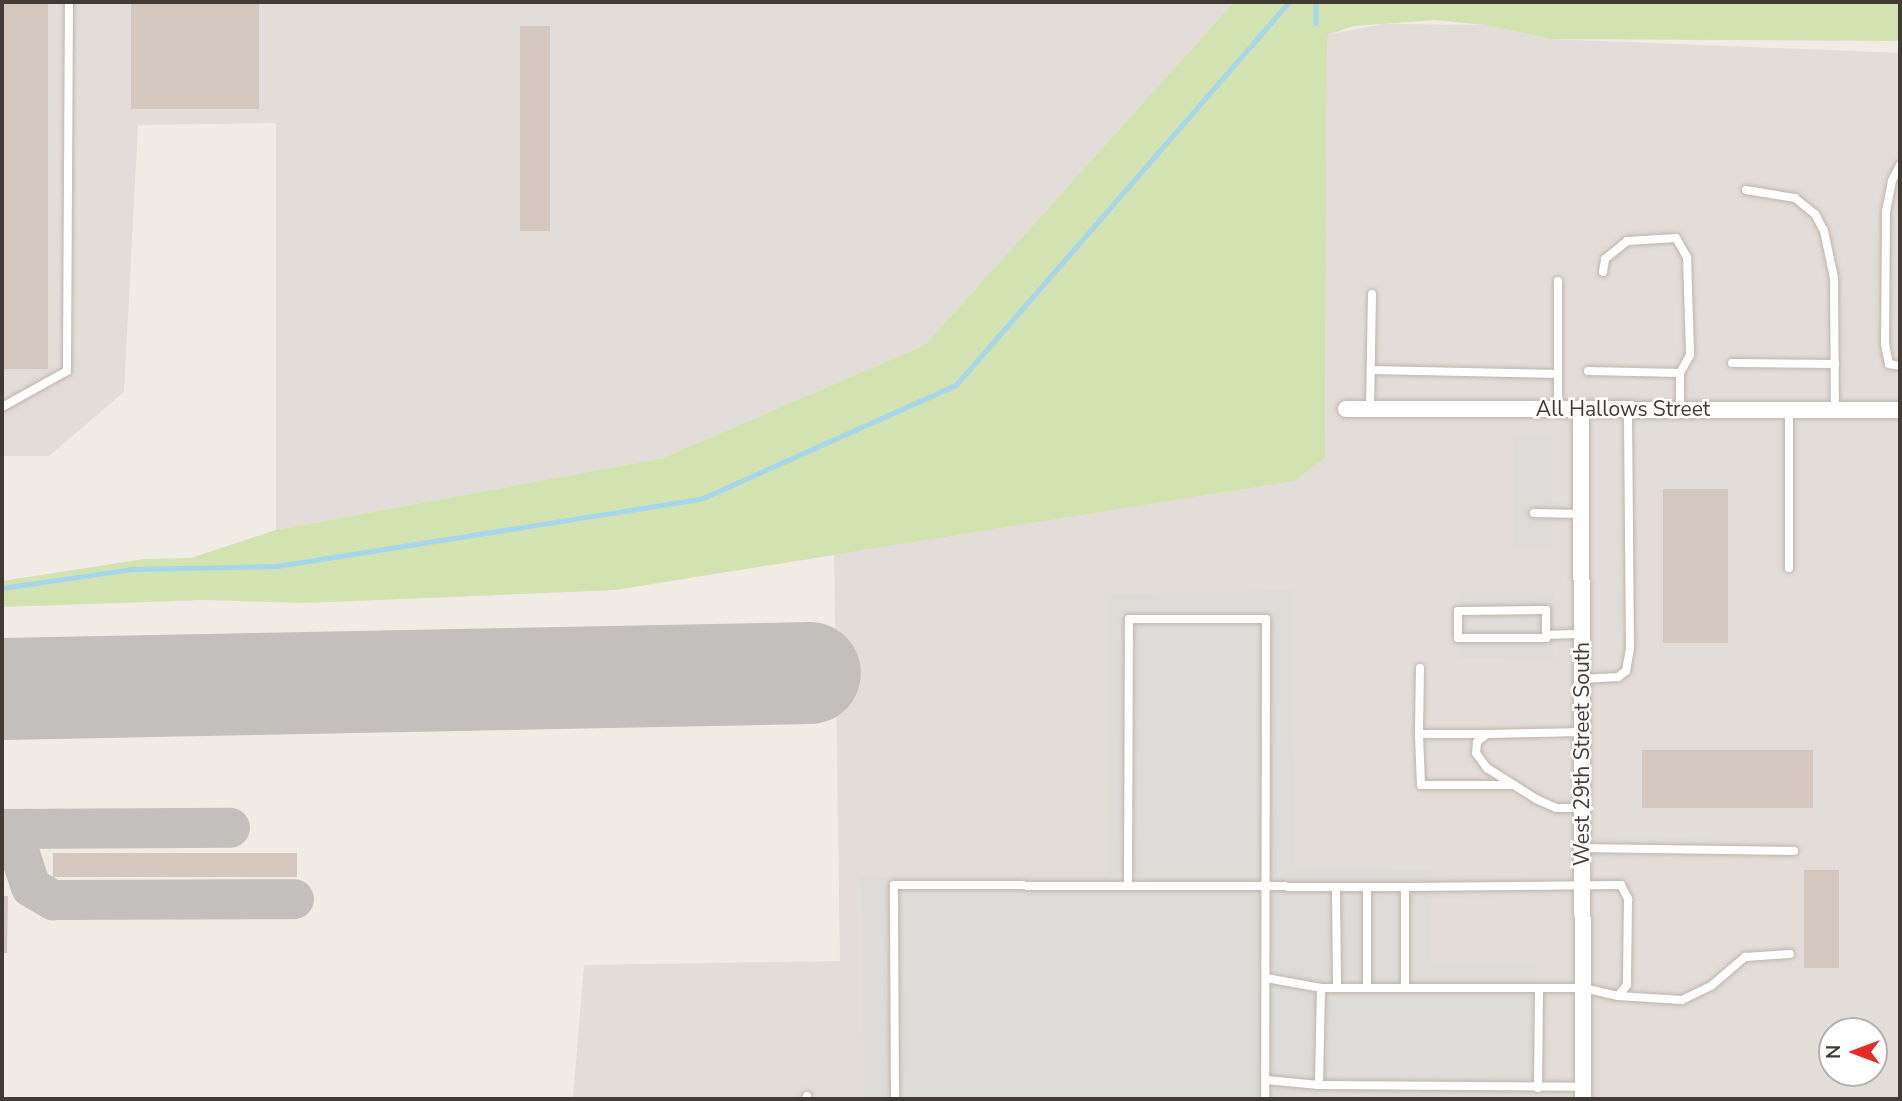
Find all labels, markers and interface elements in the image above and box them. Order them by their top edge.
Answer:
street label: All Hallows Street [1536,396,1710,422]
street label: West 29th Street South [1569,642,1595,866]
north arrow [1818,1017,1888,1087]
text: N [1821,1045,1847,1059]

